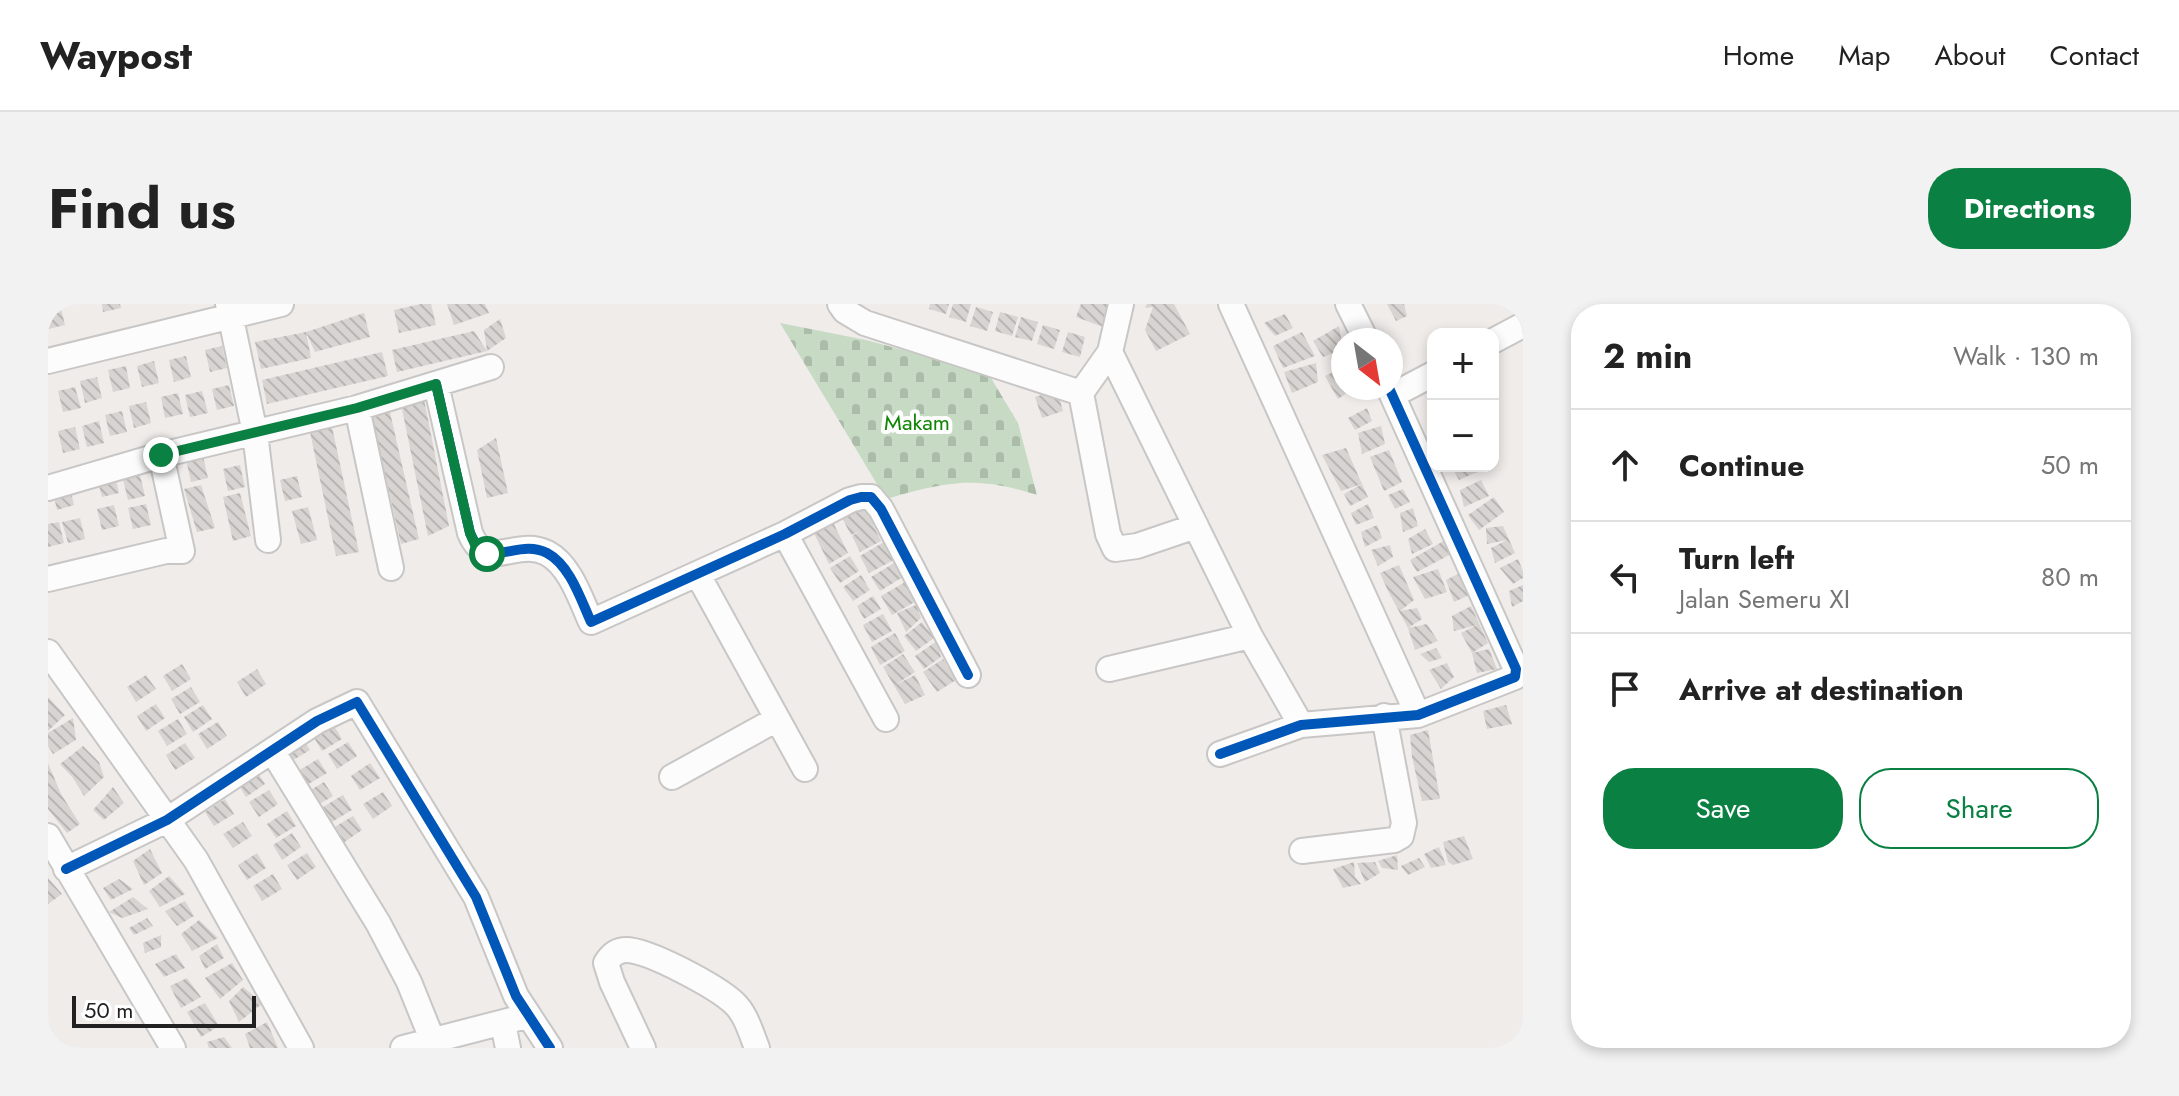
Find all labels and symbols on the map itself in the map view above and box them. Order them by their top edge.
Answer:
north arrow [1331,328,1403,400]
park label: Makam [884,406,950,438]
route end [143,437,179,473]
route start [469,536,505,572]
scale bar [72,992,256,1028]

